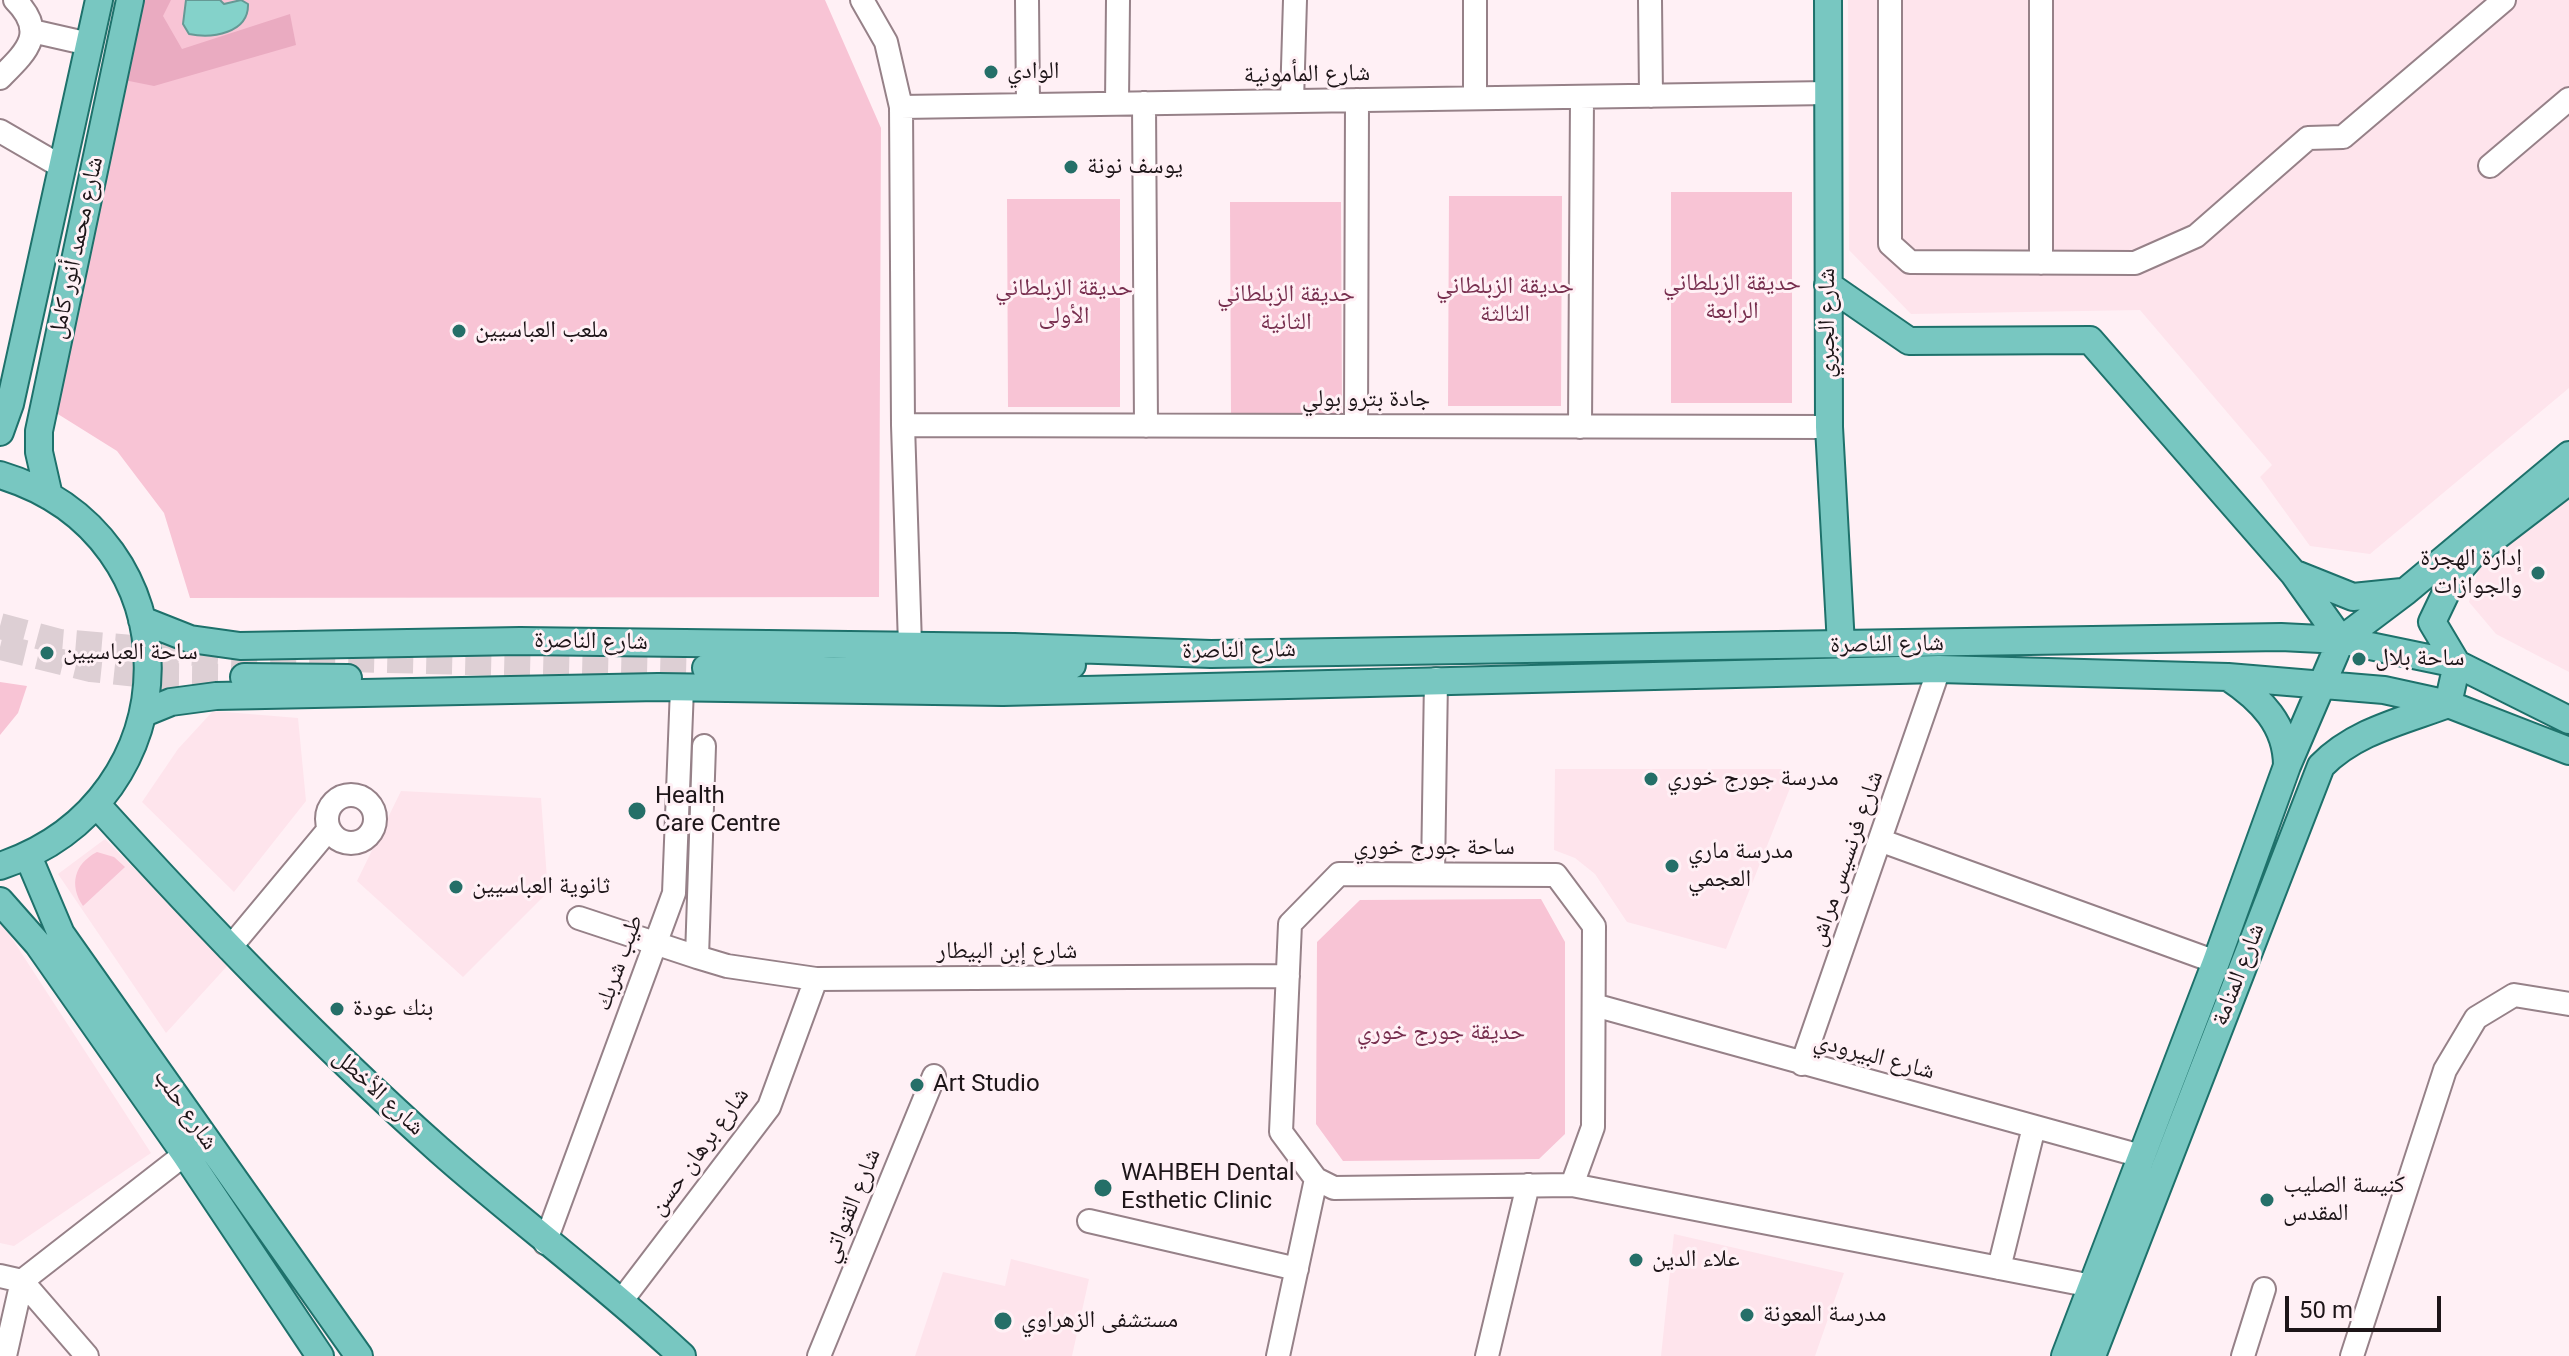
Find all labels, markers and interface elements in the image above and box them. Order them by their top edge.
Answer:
place label: الوادي [1007,58,1060,86]
street label: شارع المأمونية [1243,59,1371,91]
marker: الوادي [982,63,1000,81]
place label: يوسف نونة [1087,153,1183,181]
street label: شارع محمد أنور كامل [44,154,110,342]
marker: يوسف نونة [1062,158,1080,176]
street label: شارع الجبري [1814,268,1842,378]
park label: حديقة الزبلطاني الرابعة [1663,270,1801,326]
park label: حديقة الزبلطاني الثالثة [1436,273,1574,329]
park label: حديقة الزبلطاني الأولى [995,275,1133,331]
park label: حديقة الزبلطاني الثانية [1217,281,1355,337]
place label: ملعب العباسيين [475,317,608,345]
marker: ملعب العباسيين [450,322,468,340]
street label: جادة بترو بولي [1302,386,1430,414]
place label: إدارة الهجرة والجوازات [2420,545,2522,601]
marker: إدارة الهجرة والجوازات [2529,564,2547,582]
street label: شارع الناصرة [534,627,648,657]
street label: شارع الناصرة [1830,630,1944,660]
street label: شارع الناصرة [1182,636,1296,666]
place label: ساحة العباسيين [63,639,198,667]
marker: ساحة العباسيين [38,644,56,662]
place label: ساحة بلال [2375,645,2464,673]
marker: ساحة بلال [2350,650,2368,668]
place label: مدرسة جورج خوري [1667,765,1839,793]
street label: شارع فرنسيس مراش [1804,768,1890,950]
marker: مدرسة جورج خوري [1642,770,1660,788]
place label: Health Care Centre [655,783,780,839]
marker: Health Care Centre [626,800,648,822]
street label: ساحة جورج خوري [1353,834,1515,862]
place label: مدرسة ماري العجمي [1688,838,1793,894]
marker: مدرسة ماري العجمي [1663,857,1681,875]
place label: ثانوية العباسيين [472,873,610,901]
marker: ثانوية العباسيين [447,878,465,896]
street label: طيب شربك [589,911,651,1015]
street label: شارع المنامة [2206,920,2272,1030]
street label: شارع إبن البيطار [937,938,1077,966]
place label: بنك عودة [353,995,433,1023]
marker: بنك عودة [328,1000,346,1018]
park label: حديقة جورج خوري [1357,1019,1525,1047]
street label: شارع البيرودي [1811,1027,1937,1087]
street label: شارع الأخطل [326,1044,430,1142]
street label: شارع حلب [147,1064,223,1156]
place label: Art Studio [933,1071,1040,1099]
marker: Art Studio [908,1076,926,1094]
street label: شارع برهان حسن [644,1082,756,1222]
street label: شارع القنواتي [816,1145,888,1267]
place label: WAHBEH Dental Esthetic Clinic [1121,1160,1295,1216]
place label: كنيسة الصليب المقدس [2283,1172,2405,1228]
marker: WAHBEH Dental Esthetic Clinic [1092,1177,1114,1199]
marker: كنيسة الصليب المقدس [2258,1191,2276,1209]
place label: علاء الدين [1652,1246,1740,1274]
marker: علاء الدين [1627,1251,1645,1269]
scale bar [2289,1280,2445,1330]
text: 50 m [2299,1296,2353,1324]
place label: مدرسة المعونة [1763,1301,1887,1329]
marker: مدرسة المعونة [1738,1306,1756,1324]
place label: مستشفى الزهراوي [1021,1307,1178,1335]
marker: مستشفى الزهراوي [992,1310,1014,1332]

